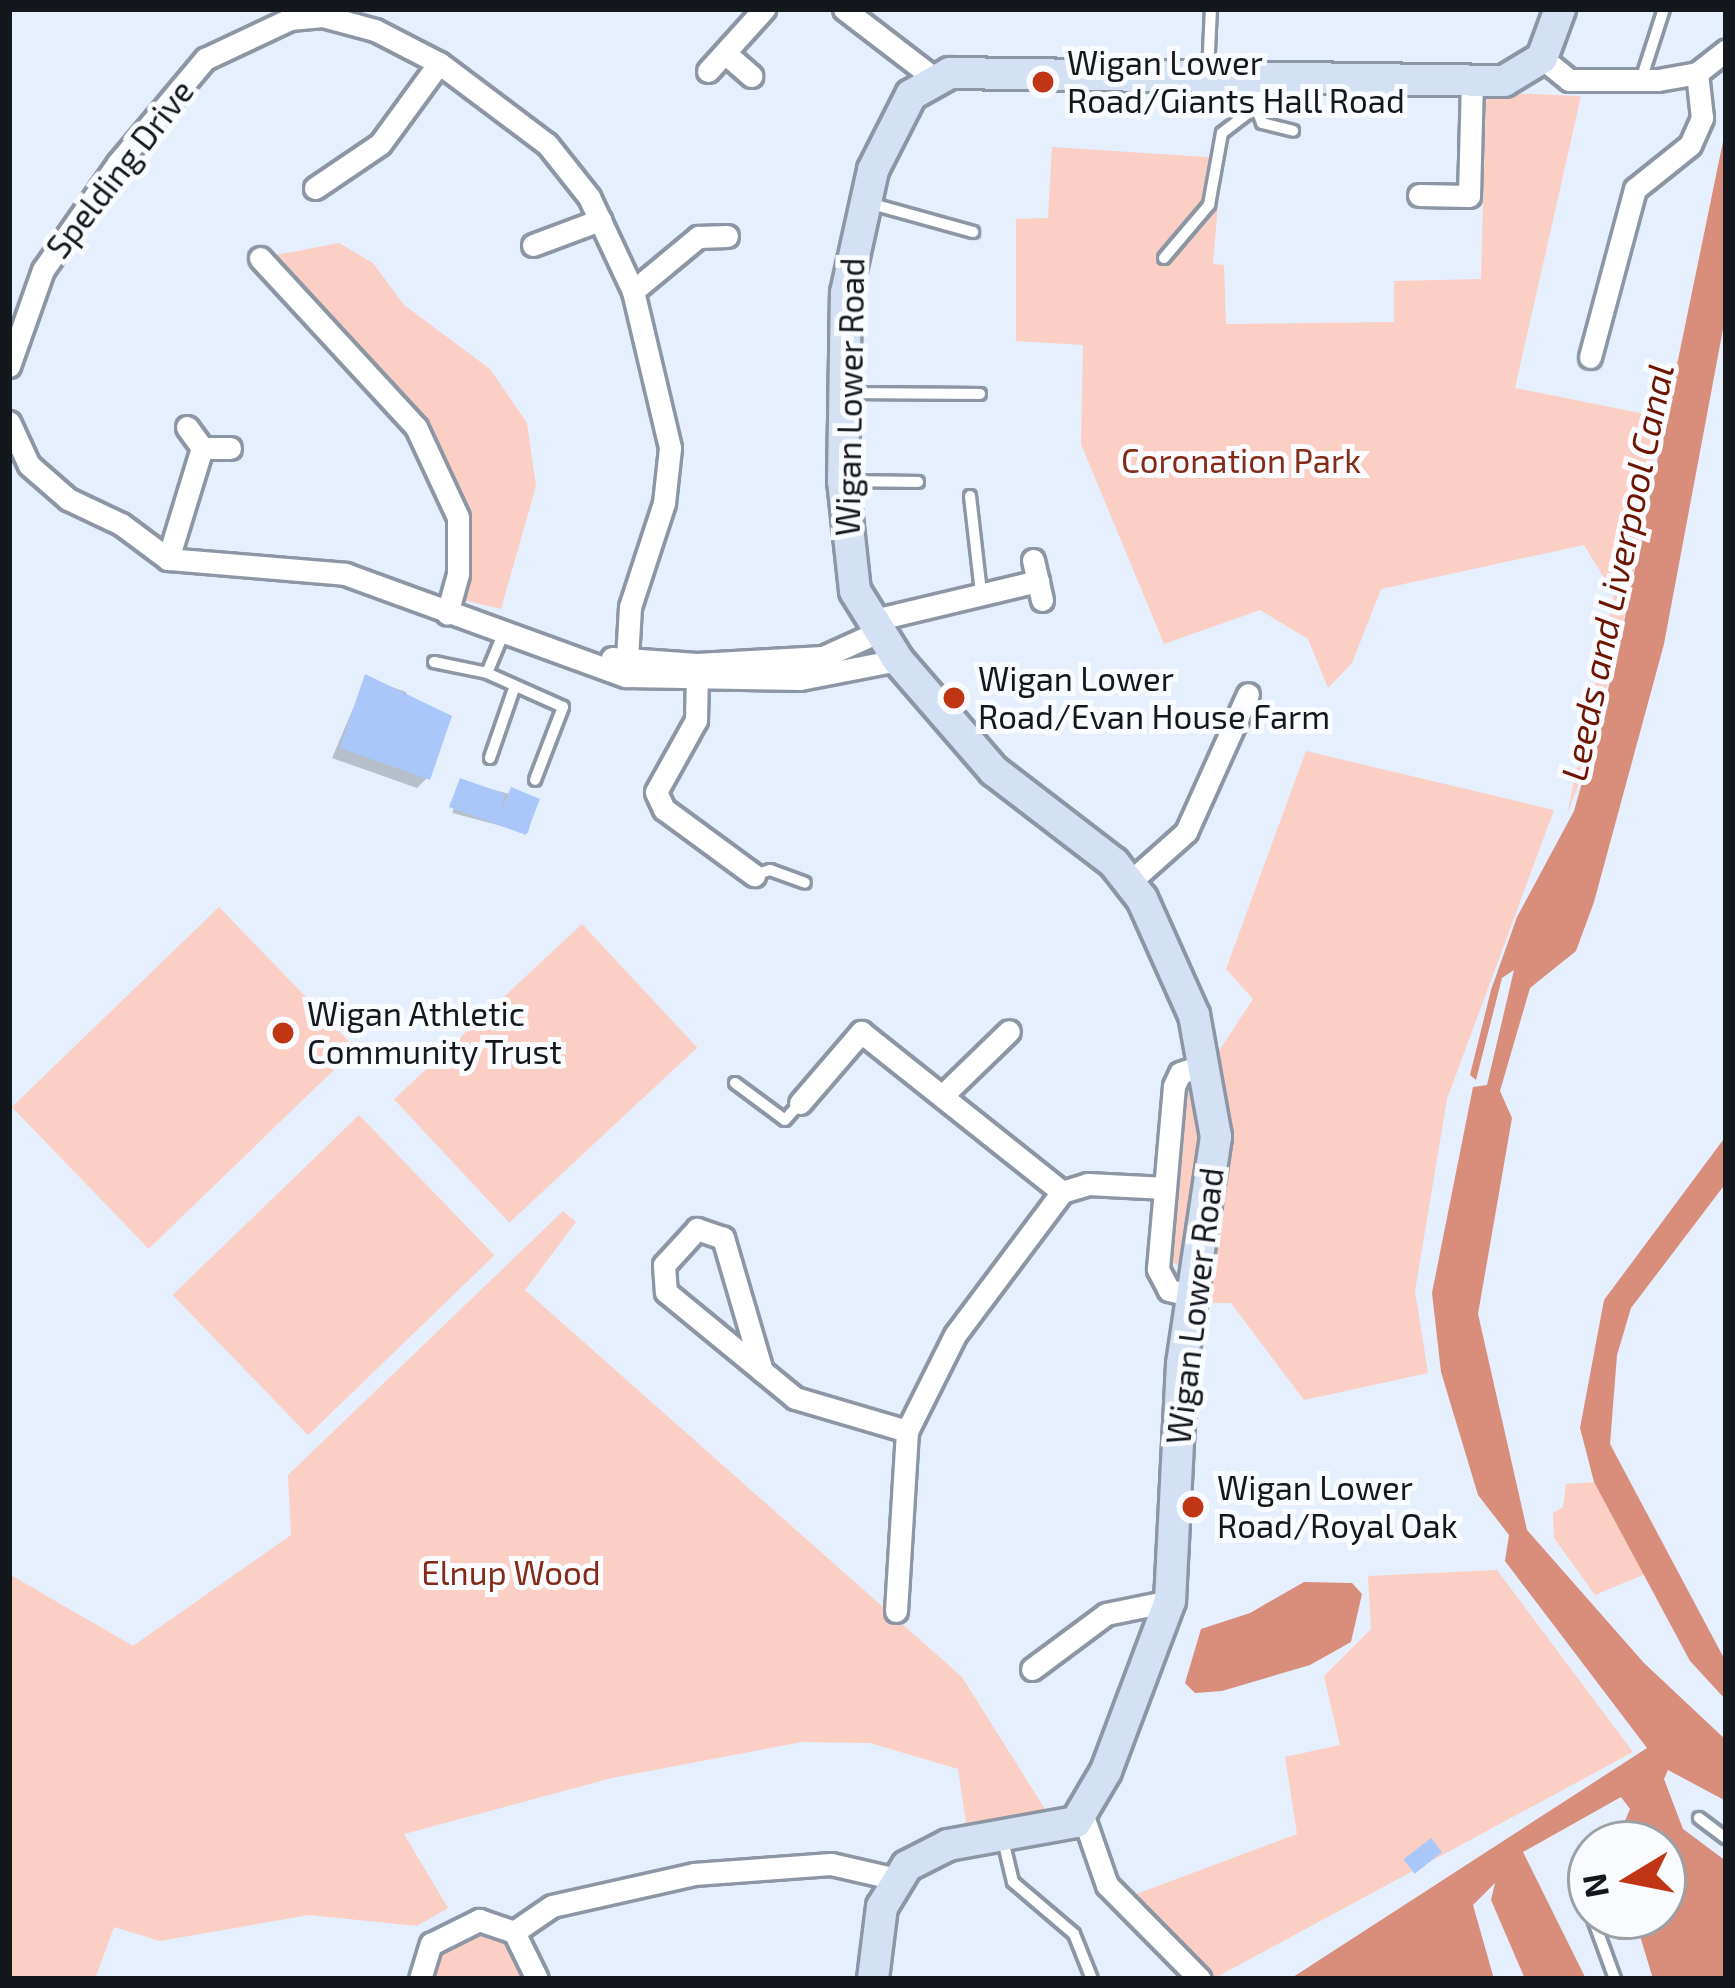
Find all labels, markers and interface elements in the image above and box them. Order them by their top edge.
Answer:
place label: Wigan Lower Road/Giants Hall Road [1067,43,1406,121]
marker: Wigan Lower Road/Giants Hall Road [1030,69,1056,95]
street label: Spelding Drive [38,72,202,266]
street label: Wigan Lower Road [828,257,872,537]
water label: Leeds and Liverpool Canal [1551,359,1681,785]
park label: Coronation Park [1121,441,1361,481]
place label: Wigan Lower Road/Evan House Farm [978,659,1330,737]
marker: Wigan Lower Road/Evan House Farm [941,685,967,711]
place label: Wigan Athletic Community Trust [307,994,563,1072]
marker: Wigan Athletic Community Trust [270,1020,296,1046]
street label: Wigan Lower Road [1158,1165,1232,1447]
place label: Wigan Lower Road/Royal Oak [1217,1468,1458,1546]
marker: Wigan Lower Road/Royal Oak [1180,1494,1206,1520]
park label: Elnup Wood [421,1553,601,1593]
north arrow [1567,1820,1687,1940]
text: N [1573,1871,1616,1901]

